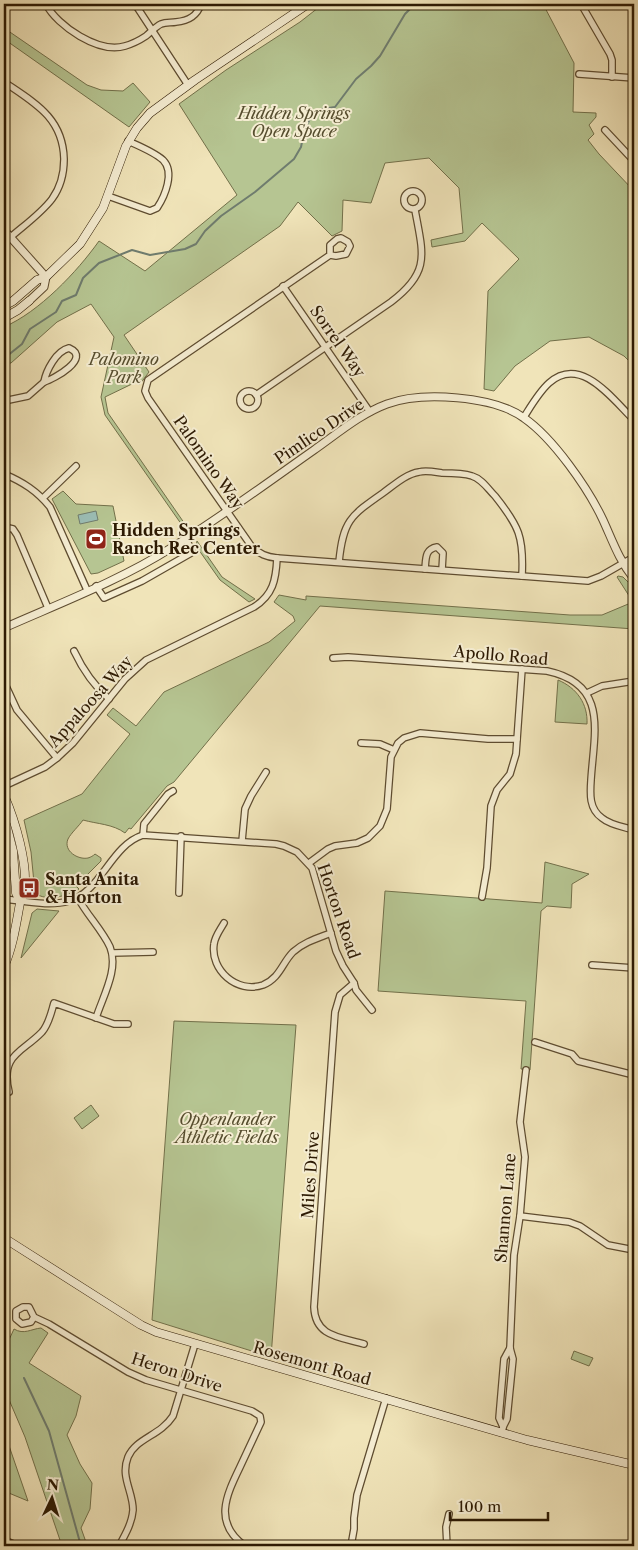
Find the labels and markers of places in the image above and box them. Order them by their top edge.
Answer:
place label: Hidden Springs Ranch Rec Center [112,520,260,558]
sports icon: Hidden Springs Ranch Rec Center [84,527,108,551]
place label: Santa Anita & Horton [45,869,140,907]
bus stop icon: Santa Anita & Horton [17,876,41,900]

